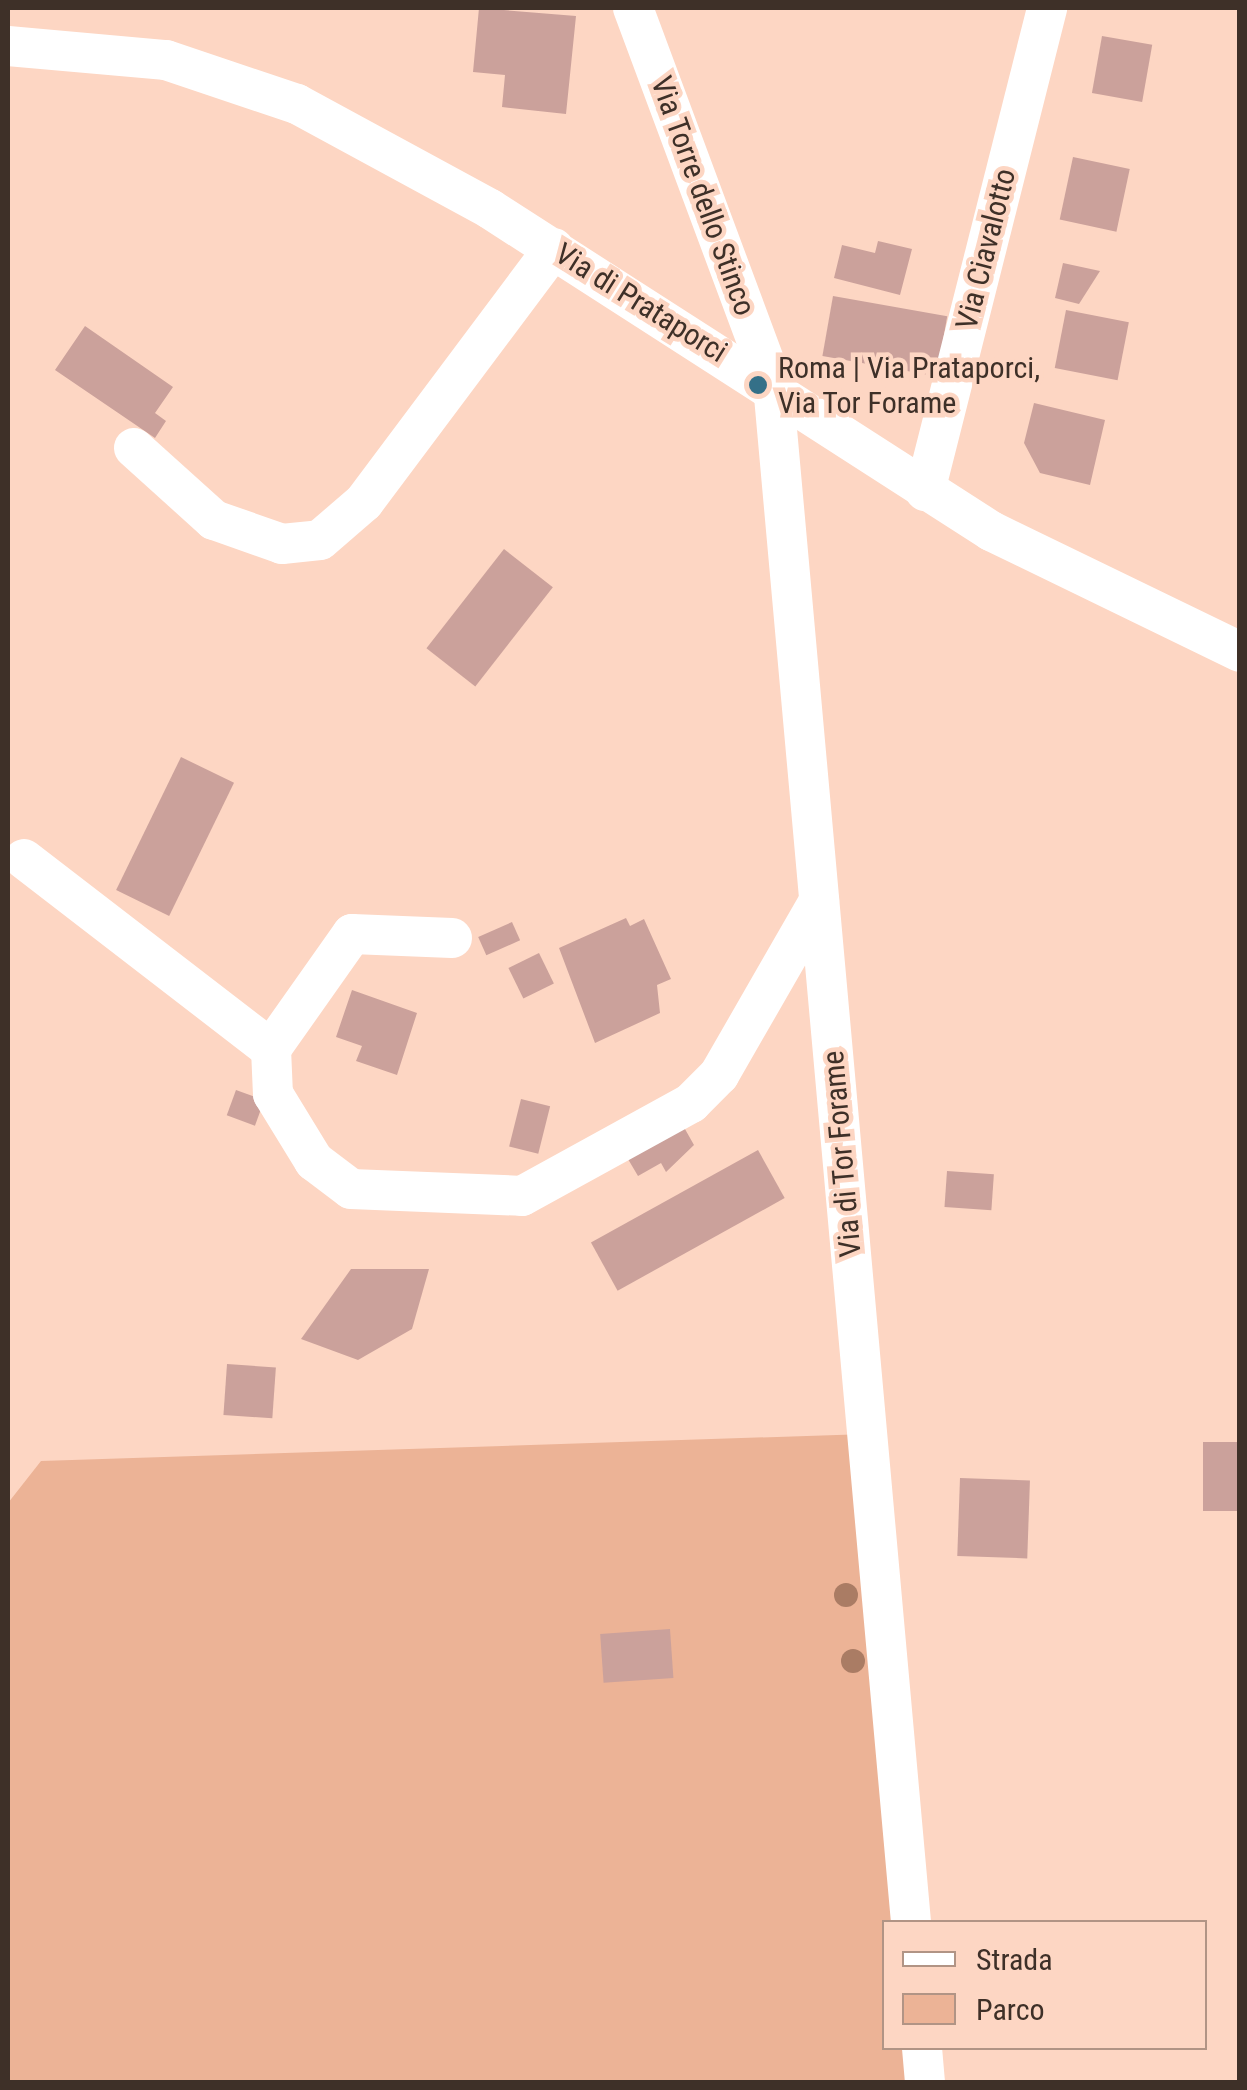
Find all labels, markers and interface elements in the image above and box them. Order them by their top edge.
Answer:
street label: Via Torre dello Stinco [643,71,763,321]
street label: Via Ciavalotto [949,165,1023,333]
street label: Via di Prataporci [548,236,734,370]
place label: Roma | Via Prataporci, Via Tor Forame [778,350,1040,420]
marker: Roma | Via Prataporci, Via Tor Forame [747,374,769,396]
street label: Via di Tor Forame [815,1049,869,1259]
legend [882,1920,1207,2050]
text: Strada [976,1942,1053,1977]
text: Parco [976,1992,1045,2027]

